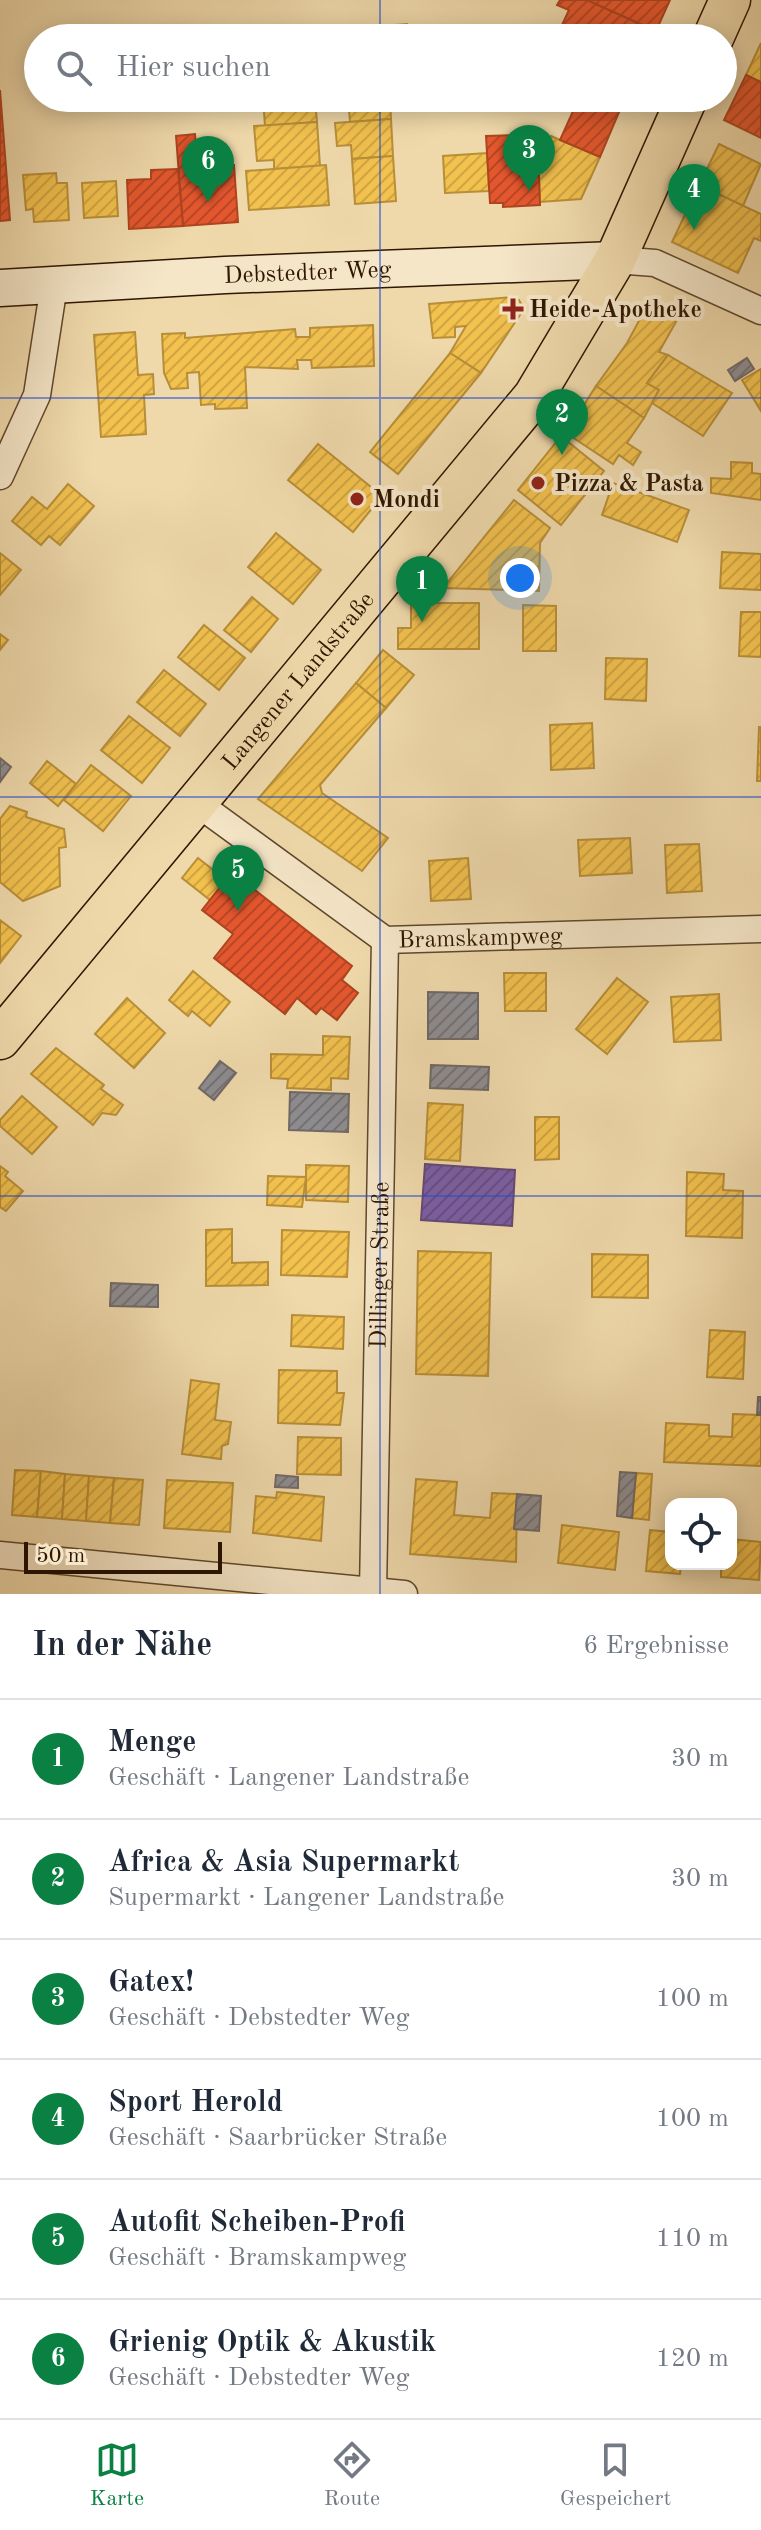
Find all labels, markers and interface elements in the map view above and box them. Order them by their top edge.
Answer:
search box [24,24,737,112]
icon: search [52,46,96,90]
text: Hier suchen [116,53,271,83]
pin: 3 [503,125,555,191]
pin: 6 [182,136,234,202]
pin: 4 [668,164,720,230]
street label: Debstedter Weg [223,259,392,289]
place label: Heide-Apotheke [529,299,702,323]
marker: Heide-Apotheke [504,300,522,318]
pin: 2 [536,389,588,455]
place label: Pizza & Pasta [554,473,704,497]
marker: Pizza & Pasta [529,474,547,492]
place label: Mondi [373,489,440,513]
marker: Mondi [348,490,366,508]
pin: 1 [396,556,448,622]
your location [500,558,540,598]
street label: Langener Landstraße [219,588,380,775]
pin: 5 [212,845,264,911]
street label: Bramskampweg [398,925,563,954]
street label: Dillinger Straße [367,1181,395,1349]
map controls [665,1498,737,1570]
button: locate [665,1498,737,1570]
scale bar [24,1538,222,1574]
text: 50 m [36,1545,85,1567]
text: In der Nähe [32,1629,212,1663]
text: 6 Ergebnisse [583,1633,729,1659]
text: Menge [108,1728,196,1758]
text: 1 [50,1746,66,1772]
text: 30 m [671,1746,729,1772]
text: Geschäft · Langener Landstraße [108,1765,469,1791]
text: Africa & Asia Supermarkt [108,1848,459,1878]
text: 2 [50,1866,66,1892]
text: 30 m [671,1866,729,1892]
text: Supermarkt · Langener Landstraße [108,1885,504,1911]
text: Gatex! [108,1968,194,1998]
text: 3 [50,1986,66,2012]
text: 100 m [656,1986,729,2012]
text: Geschäft · Debstedter Weg [108,2005,410,2031]
text: Sport Herold [108,2088,283,2118]
text: 4 [50,2106,66,2132]
text: 100 m [656,2106,729,2132]
text: Geschäft · Saarbrücker Straße [108,2125,447,2151]
text: Autofit Scheiben-Profi [108,2208,406,2238]
text: 5 [50,2226,66,2252]
text: 110 m [656,2226,729,2252]
text: Geschäft · Bramskampweg [108,2245,406,2271]
text: Grienig Optik & Akustik [108,2328,436,2358]
text: 6 [50,2346,66,2372]
text: 120 m [656,2346,729,2372]
text: Geschäft · Debstedter Weg [108,2365,410,2391]
tab: Karte [90,2438,144,2513]
tab: Route [324,2438,380,2513]
tab: Gespeichert [560,2438,671,2513]

